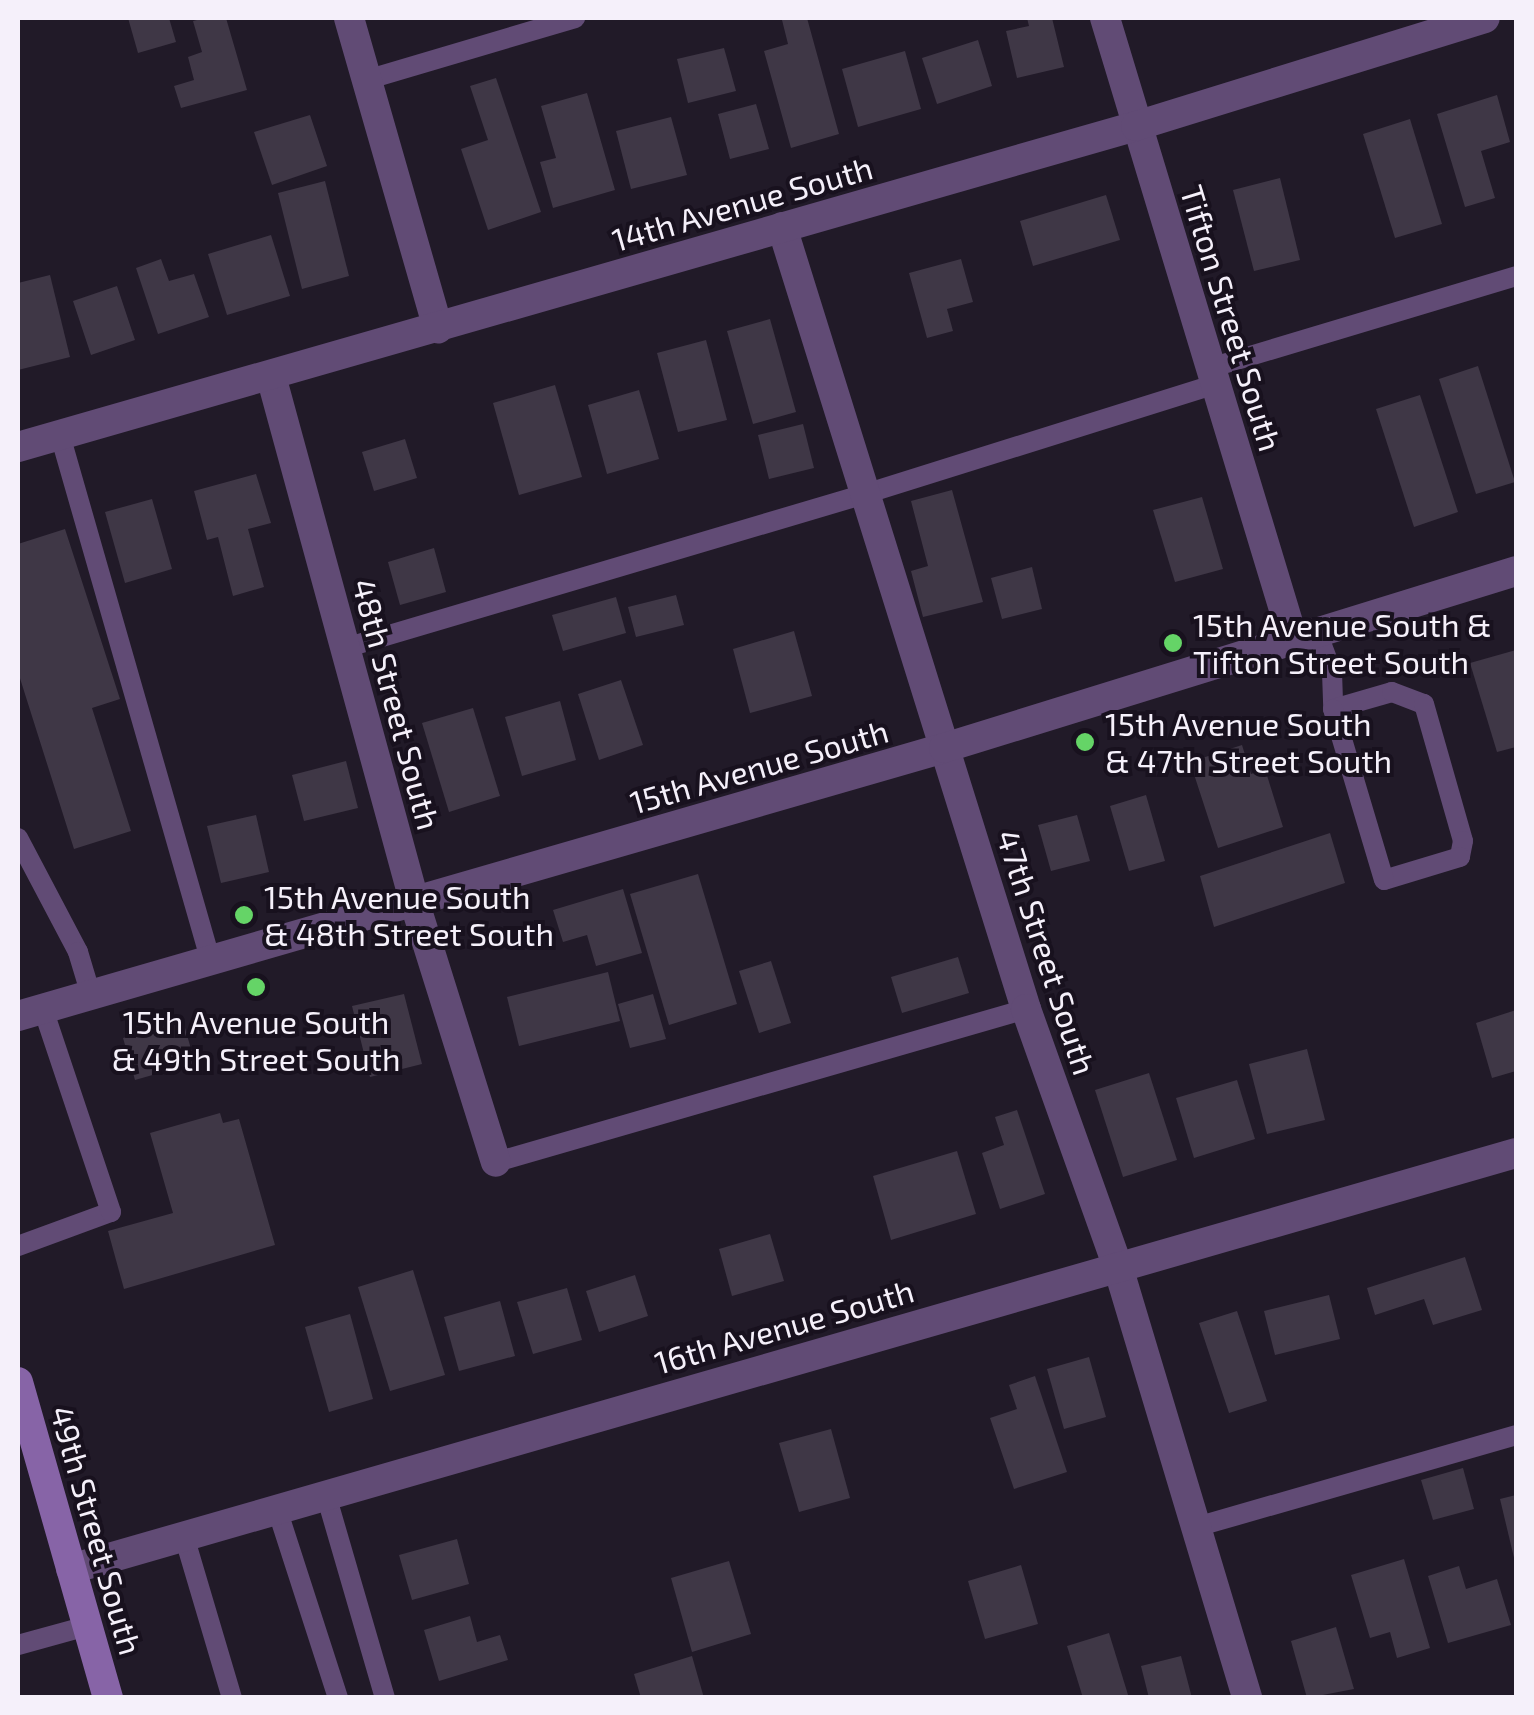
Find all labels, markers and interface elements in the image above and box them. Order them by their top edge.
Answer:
street label: 14th Avenue South [607,147,877,259]
street label: Tifton Street South [1173,180,1291,456]
street label: 48th Street South [345,574,449,834]
place label: 15th Avenue South & Tifton Street South [1193,606,1492,681]
marker: 15th Avenue South & Tifton Street South [1162,632,1184,654]
place label: 15th Avenue South & 47th Street South [1105,705,1392,780]
street label: 15th Avenue South [625,711,893,821]
marker: 15th Avenue South & 47th Street South [1074,731,1096,753]
street label: 47th Street South [989,825,1105,1079]
place label: 15th Avenue South & 48th Street South [264,878,554,953]
marker: 15th Avenue South & 48th Street South [233,904,255,926]
marker: 15th Avenue South & 49th Street South [245,976,267,998]
place label: 15th Avenue South & 49th Street South [112,1003,400,1078]
street label: 16th Avenue South [650,1271,918,1381]
street label: 49th Street South [43,1401,151,1659]

